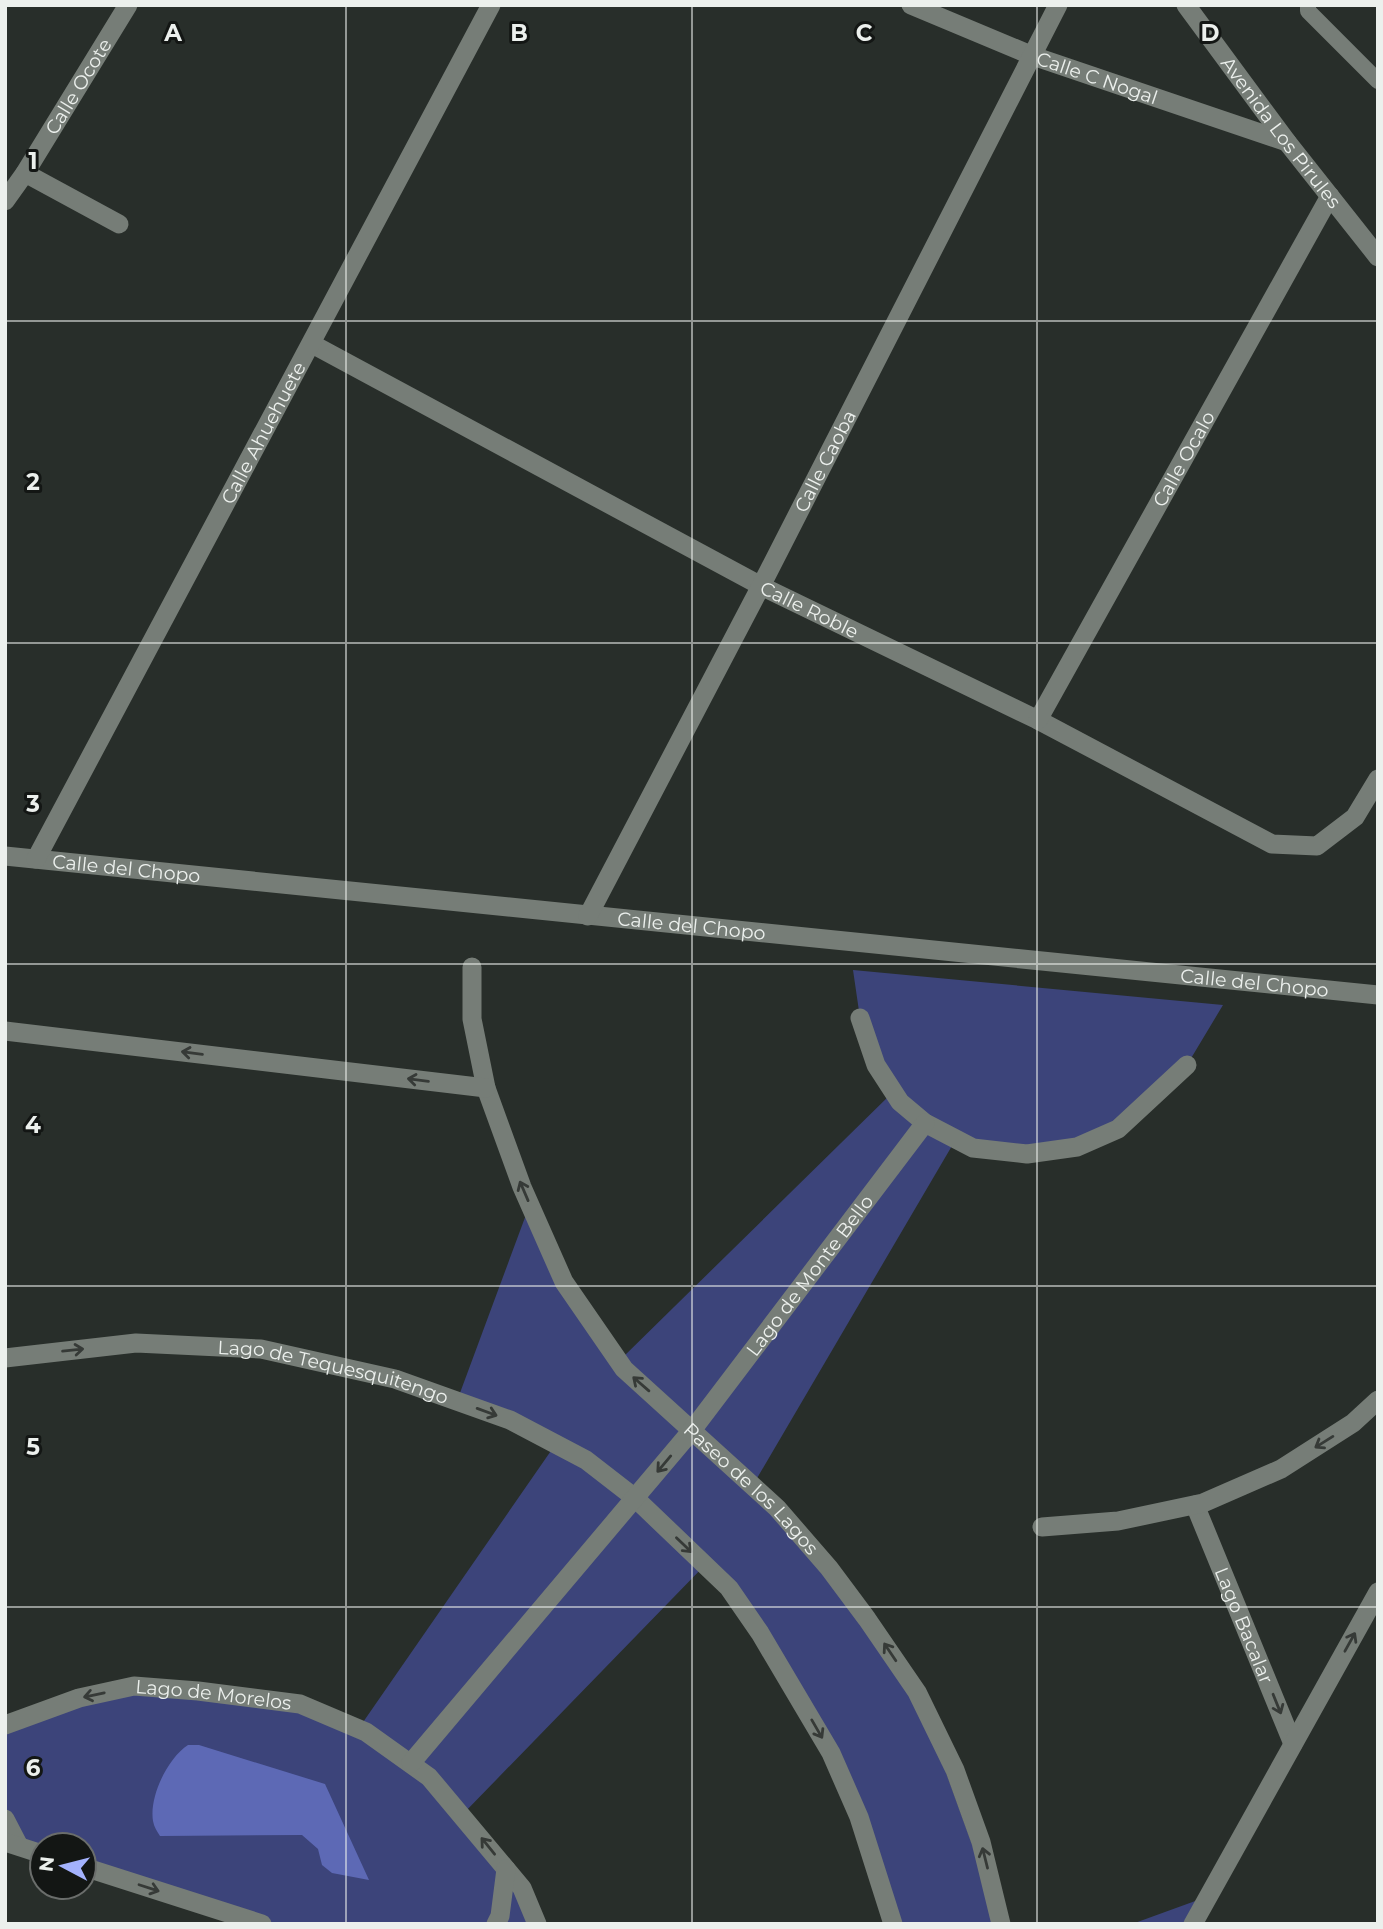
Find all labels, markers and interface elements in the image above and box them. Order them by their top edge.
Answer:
text: A [163,19,182,47]
text: B [510,19,528,47]
text: C [856,19,873,47]
text: D [1201,19,1220,47]
street label: Calle Ocote [40,34,117,139]
street label: Calle C Nogal [1033,47,1161,109]
street label: Avenida Los Pirules [1216,52,1346,213]
text: 1 [28,147,38,175]
street label: Calle Ahuehuete [216,358,311,508]
street label: Calle Caoba [790,406,861,516]
street label: Calle Ocalo [1148,407,1220,511]
text: 2 [26,468,40,496]
street label: Calle Roble [756,576,862,643]
text: 3 [25,790,40,818]
street label: Calle del Chopo [51,850,202,888]
street label: Calle del Chopo [616,907,767,945]
street label: Calle del Chopo [1179,964,1330,1002]
one-way arrow [182,1047,204,1060]
one-way arrow [408,1073,430,1086]
text: 4 [25,1111,41,1139]
one-way arrow [517,1181,530,1203]
street label: Lago de Monte Bello [741,1190,878,1361]
street label: Lago de Tequesquitengo [217,1336,452,1409]
one-way arrow [61,1344,84,1357]
one-way arrow [632,1376,650,1392]
one-way arrow [476,1407,498,1419]
street label: Paseo de los Lagos [679,1418,823,1560]
text: 5 [26,1433,40,1461]
one-way arrow [1314,1435,1334,1449]
one-way arrow [656,1454,672,1472]
one-way arrow [676,1537,693,1554]
street label: Lago Bacalar [1210,1564,1278,1687]
one-way arrow [1344,1632,1357,1653]
one-way arrow [883,1643,897,1662]
street label: Lago de Morelos [135,1675,293,1715]
one-way arrow [83,1688,106,1702]
one-way arrow [1271,1693,1284,1715]
one-way arrow [810,1718,824,1738]
text: 6 [26,1754,41,1782]
north arrow [28,1831,98,1901]
one-way arrow [480,1838,495,1856]
one-way arrow [977,1847,990,1869]
text: N [34,1855,59,1873]
one-way arrow [138,1882,160,1895]

